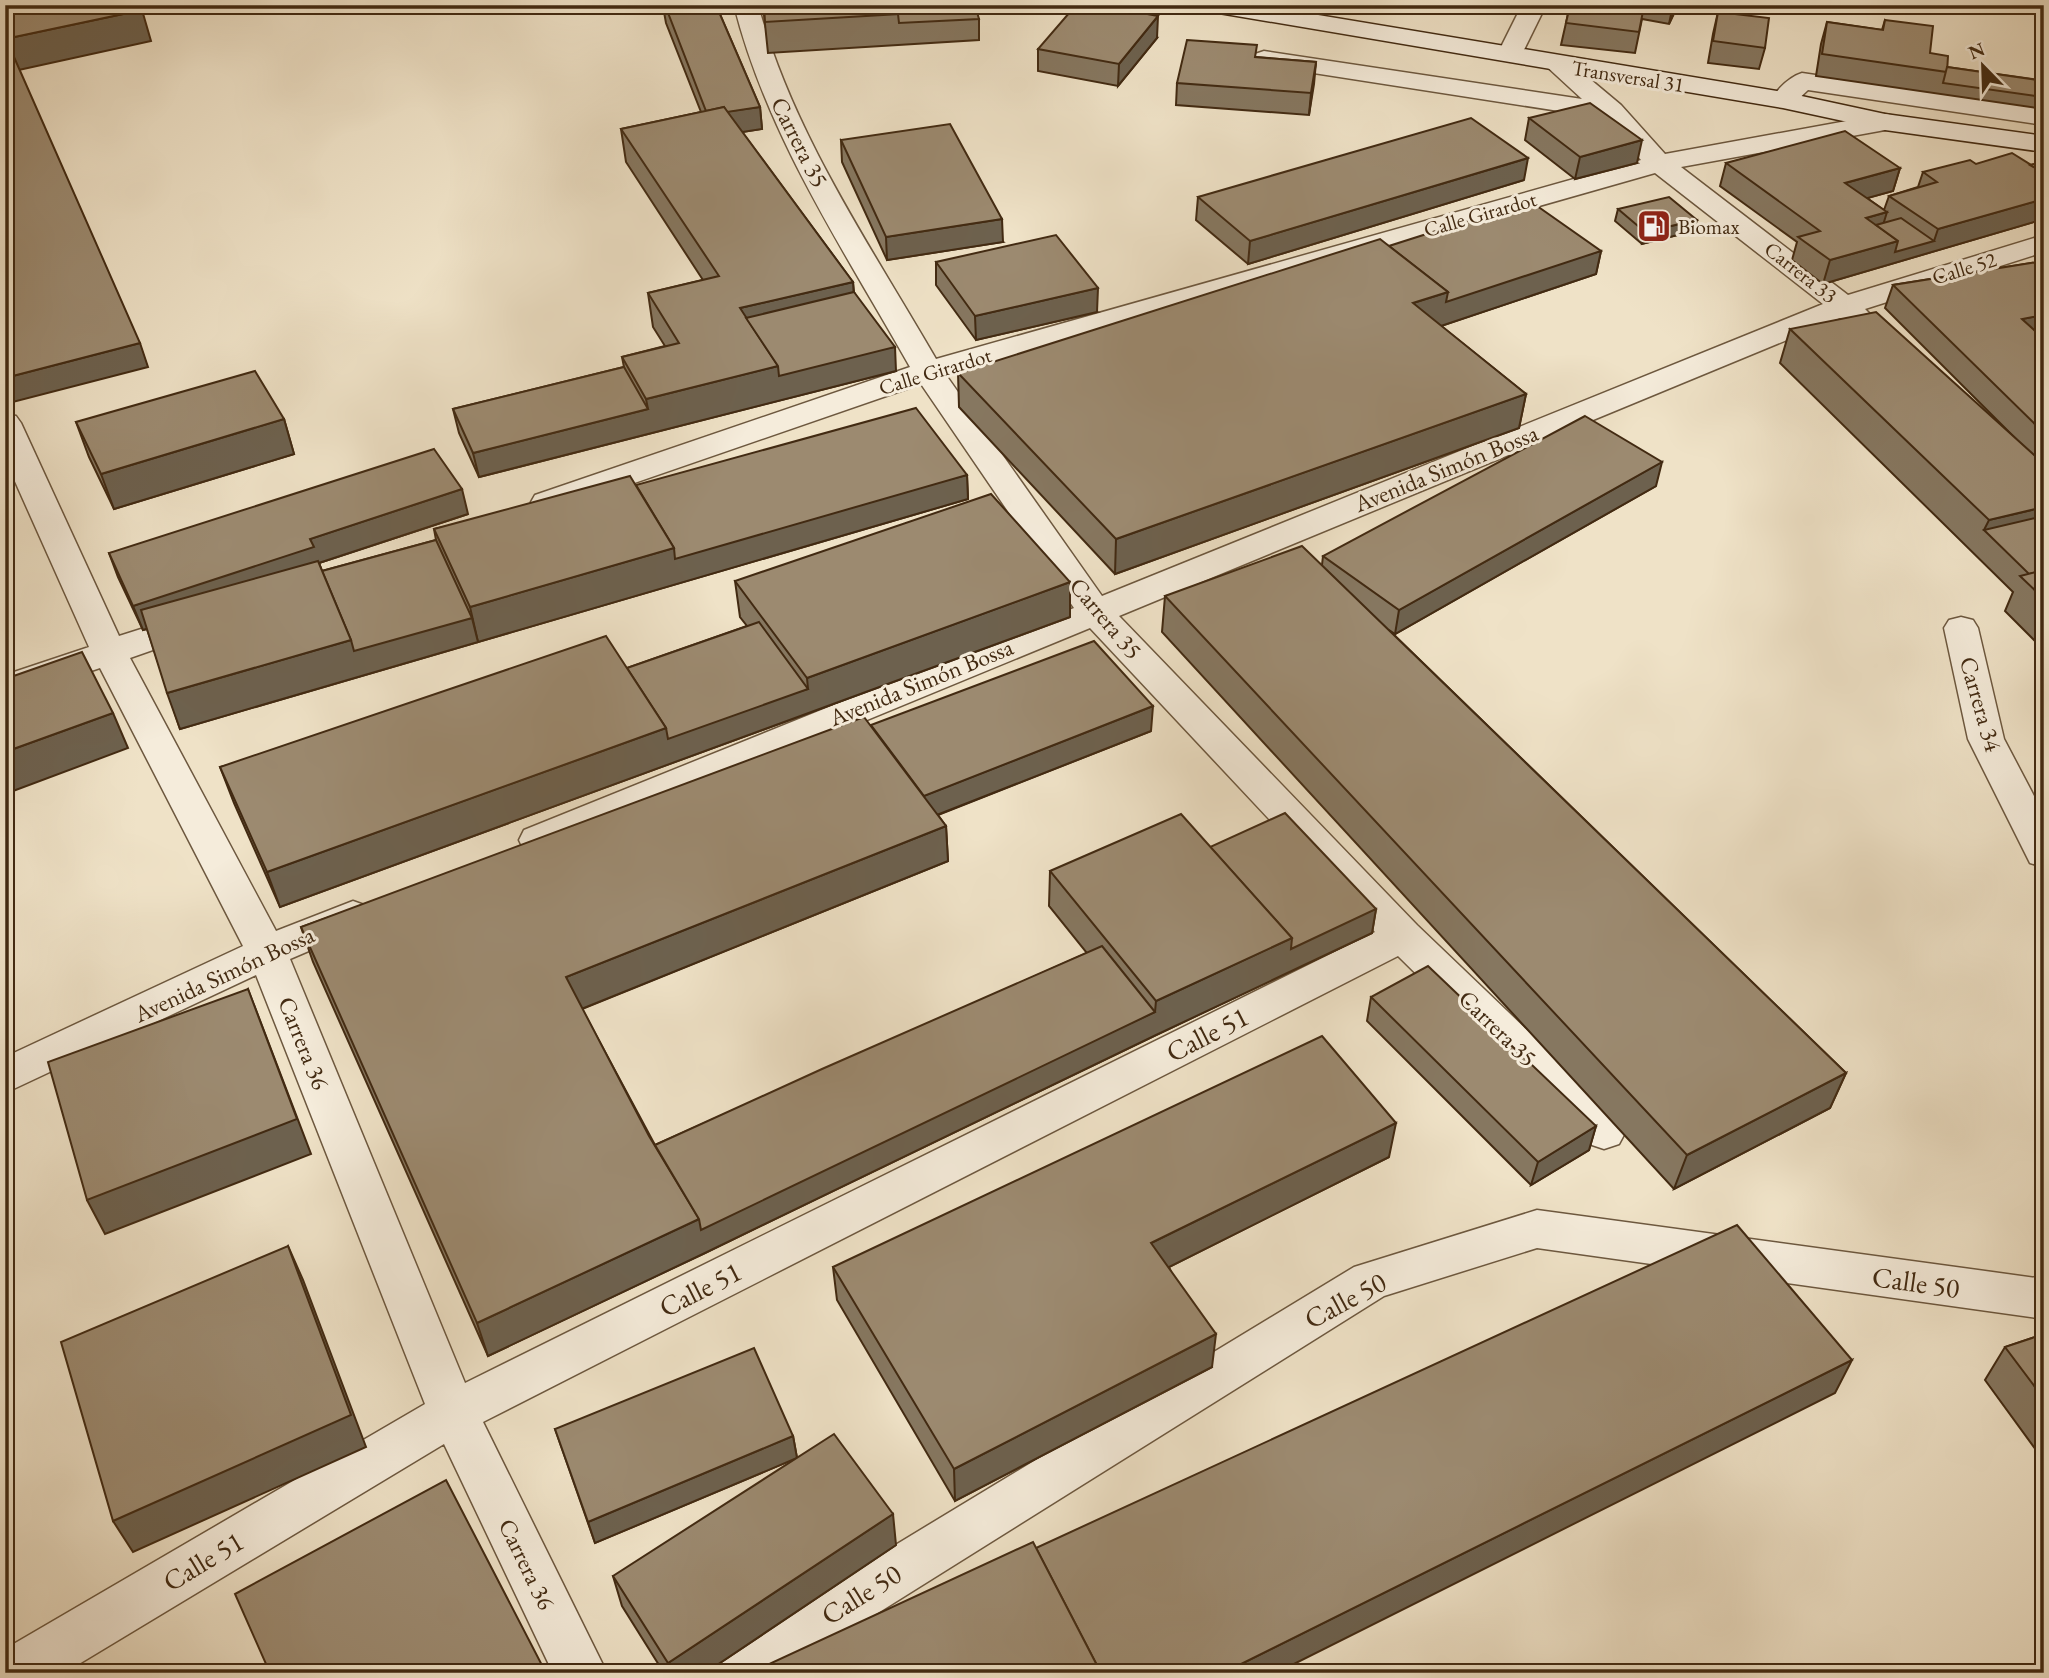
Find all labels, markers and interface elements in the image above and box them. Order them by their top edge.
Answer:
north arrow [1948,32,2018,102]
text: N [1965,36,1989,65]
street label: Transversal 31 [1570,54,1686,98]
street label: Carrera 35 [764,92,836,192]
street label: Calle Girardot [1420,185,1540,243]
fuel station icon: Biomax [1635,207,1673,245]
place label: Biomax [1678,213,1740,240]
street label: Carrera 33 [1759,235,1843,309]
street label: Calle 52 [1929,245,1999,291]
street label: Calle Girardot [875,341,995,401]
street label: Avenida Simón Bossa [1349,417,1543,519]
street label: Carrera 35 [1063,571,1149,665]
street label: Avenida Simón Bossa [824,631,1018,733]
street label: Carrera 34 [1953,653,2009,756]
street label: Avenida Simón Bossa [128,918,319,1030]
street label: Carrera 35 [1452,983,1544,1073]
street label: Carrera 36 [271,992,337,1094]
street label: Calle 51 [1160,998,1254,1070]
street label: Calle 51 [653,1253,747,1325]
street label: Calle 50 [1870,1258,1962,1306]
street label: Calle 50 [1298,1263,1392,1337]
street label: Carrera 36 [492,1513,562,1615]
street label: Calle 51 [156,1523,250,1599]
street label: Calle 50 [814,1555,908,1633]

